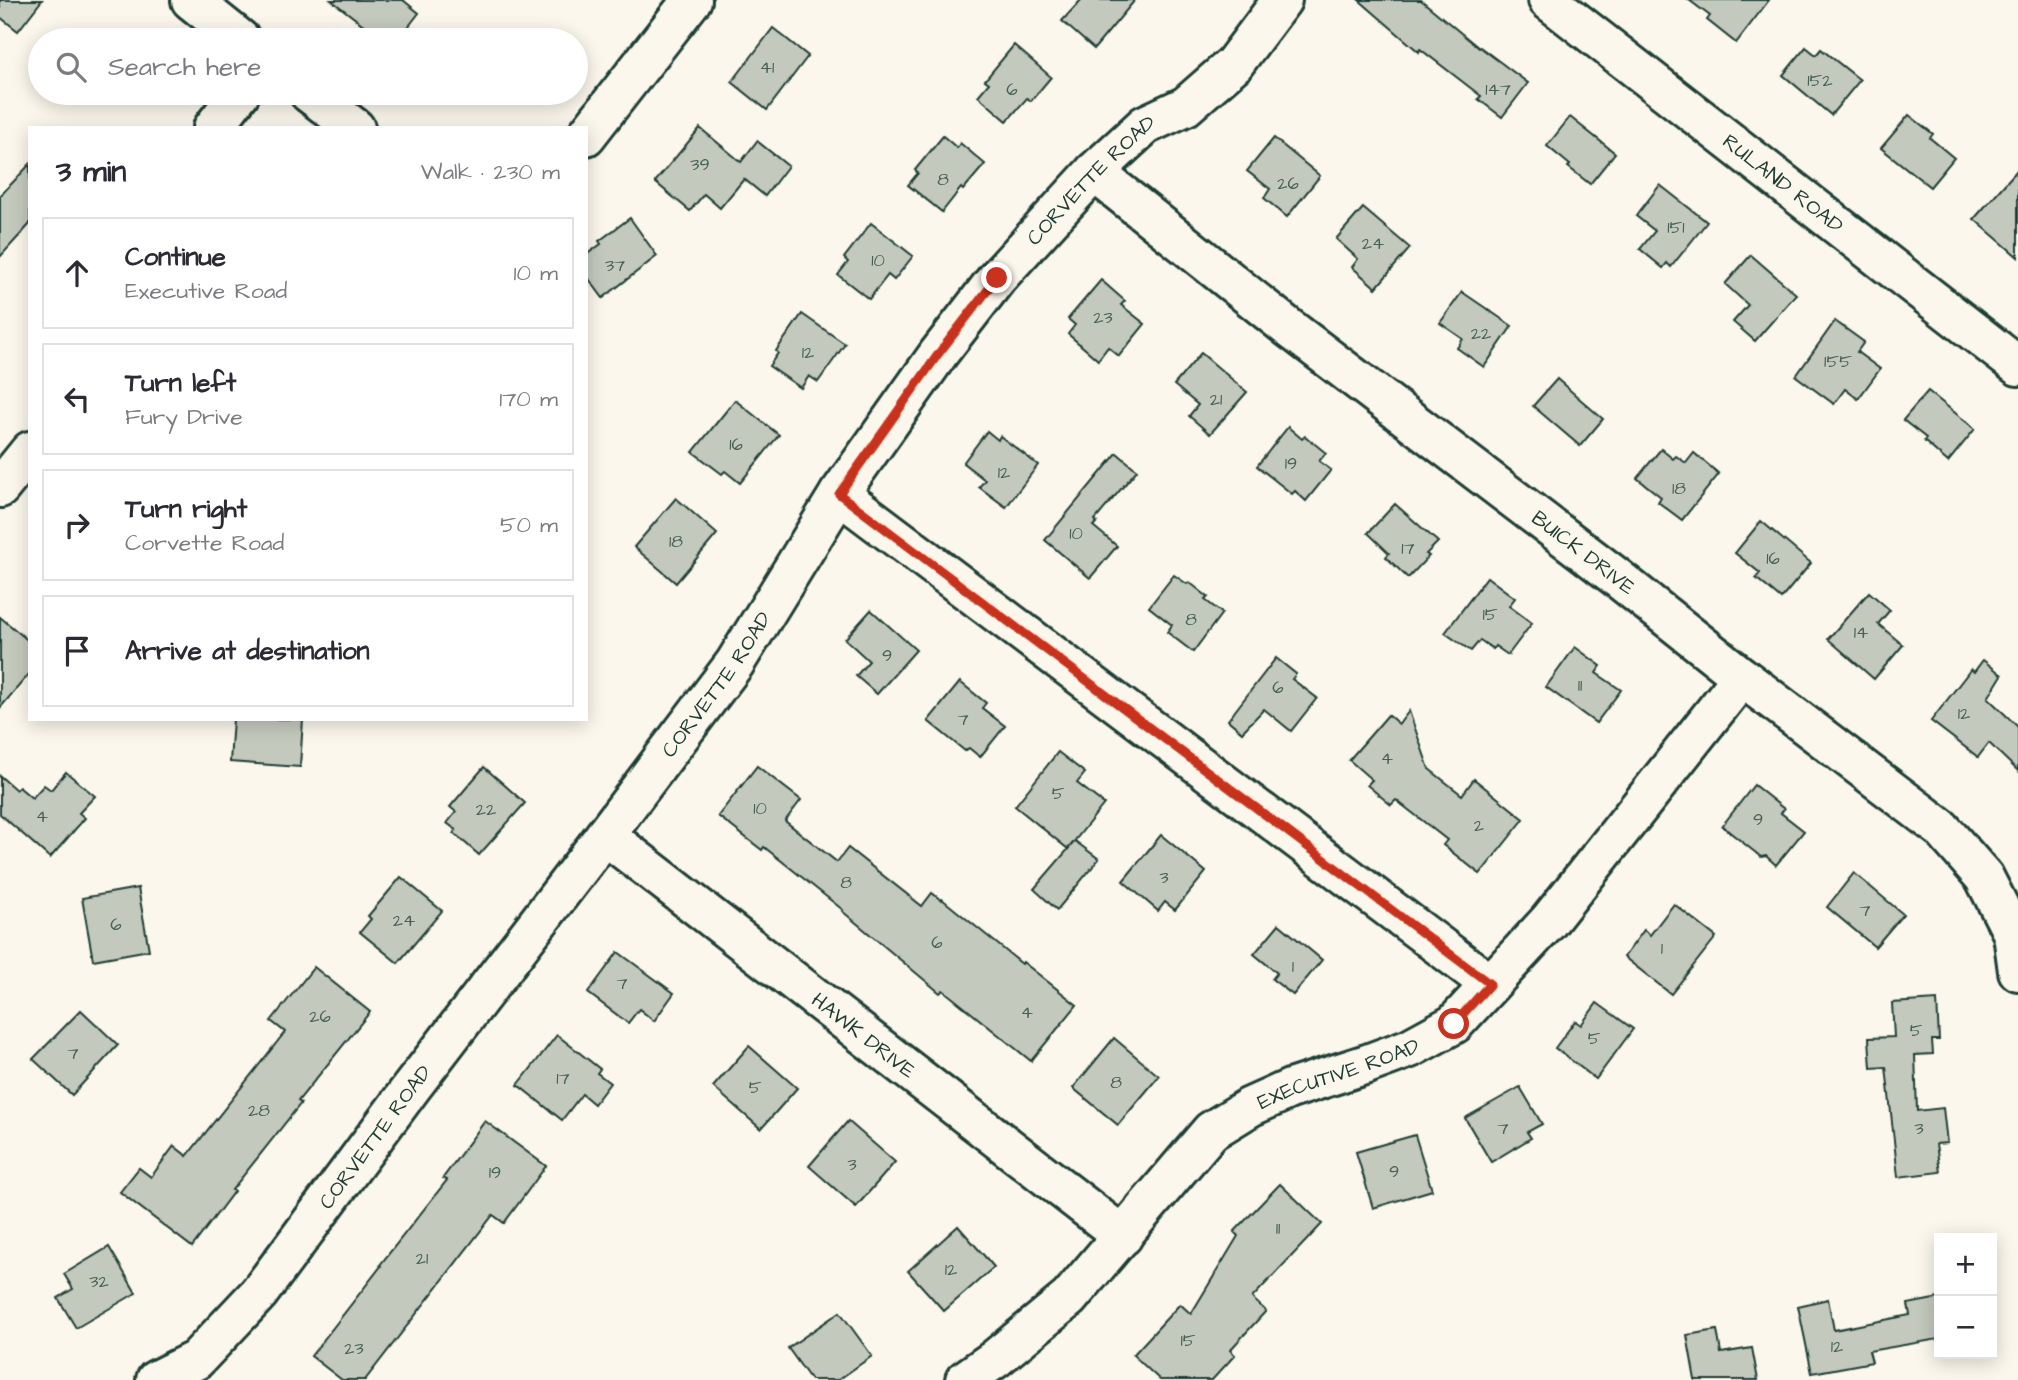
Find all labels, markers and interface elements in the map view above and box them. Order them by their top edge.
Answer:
search box [28,28,588,105]
icon: search [52,48,90,86]
text: Search here [108,49,261,85]
house number: 41 [760,55,774,80]
house number: 152 [1807,68,1833,93]
house number: 6 [1006,77,1018,102]
house number: 147 [1485,77,1511,102]
street label: CORVETTE ROAD [1020,108,1160,252]
street label: RULAND ROAD [1716,127,1850,240]
text: 3 min [56,151,126,193]
house number: 39 [690,152,710,177]
text: Walk · 230 m [421,156,560,188]
house number: 8 [937,167,949,192]
house number: 26 [1277,171,1299,196]
house number: 151 [1667,215,1685,240]
house number: 24 [1362,231,1384,256]
text: Continue [125,239,226,275]
house number: 10 [871,248,885,273]
house number: 37 [605,253,625,278]
icon: ahead [58,254,96,292]
text: 10 m [513,257,558,289]
route end [981,262,1012,293]
text: Executive Road [125,275,287,307]
house number: 23 [1093,305,1113,330]
house number: 22 [1471,321,1492,346]
house number: 12 [802,340,815,365]
house number: 155 [1824,349,1852,374]
text: Turn left [125,365,236,401]
icon: left [58,380,96,418]
text: 170 m [499,383,558,415]
house number: 21 [1210,387,1222,412]
text: Fury Drive [125,401,243,433]
house number: 16 [729,432,743,457]
house number: 19 [1285,451,1297,476]
house number: 12 [998,460,1011,485]
house number: 18 [1672,476,1686,501]
text: Turn right [125,491,247,527]
street label: BUICK DRIVE [1526,504,1642,602]
icon: right [58,506,96,544]
text: 50 m [500,509,558,541]
house number: 10 [1069,521,1083,546]
text: Corvette Road [125,527,284,559]
house number: 18 [669,529,683,554]
house number: 17 [1401,536,1415,561]
house number: 16 [1766,546,1780,571]
house number: 15 [1482,602,1498,627]
street label: CORVETTE ROAD [655,606,778,764]
house number: 8 [1185,607,1197,632]
house number: 14 [1854,620,1868,645]
icon: arrive [58,632,96,670]
text: Arrive at destination [125,633,370,669]
house number: 9 [882,643,892,668]
house number: 11 [1578,673,1582,698]
house number: 6 [1272,675,1284,700]
house number: 12 [1958,701,1971,726]
house number: 7 [957,707,969,732]
house number: 4 [1381,746,1393,771]
house number: 5 [1052,781,1065,806]
house number: 10 [753,796,767,821]
house number: 22 [476,797,497,822]
house number: 4 [36,804,48,829]
house number: 9 [1753,807,1763,832]
house number: 2 [1474,813,1485,838]
house number: 3 [1159,865,1169,890]
house number: 8 [840,870,852,895]
house number: 7 [1859,898,1871,923]
house number: 24 [393,908,415,933]
house number: 6 [110,912,122,937]
house number: 6 [931,930,943,955]
house number: 1 [1661,936,1663,961]
house number: 1 [1292,954,1294,979]
house number: 7 [616,971,628,996]
street label: HAWK DRIVE [805,986,922,1085]
house number: 4 [1021,1000,1033,1025]
house number: 26 [309,1004,331,1029]
route start [1438,1008,1469,1039]
house number: 5 [1910,1018,1923,1043]
house number: 5 [1588,1026,1601,1051]
street label: EXECUTIVE ROAD [1253,1031,1425,1117]
house number: 7 [67,1041,79,1066]
street label: CORVETTE ROAD [312,1059,439,1215]
house number: 17 [556,1066,570,1091]
house number: 8 [1110,1070,1122,1095]
house number: 5 [749,1075,762,1100]
house number: 28 [248,1098,270,1123]
house number: 7 [1497,1116,1509,1141]
house number: 3 [1914,1116,1924,1141]
house number: 3 [847,1152,857,1177]
house number: 9 [1389,1159,1399,1184]
house number: 19 [489,1160,501,1185]
house number: 11 [1276,1216,1280,1241]
map controls [1934,1233,1997,1359]
button: + [1934,1233,1997,1296]
house number: 21 [416,1246,428,1271]
house number: 12 [945,1257,958,1282]
house number: 32 [89,1269,109,1294]
button: − [1934,1296,1997,1359]
house number: 15 [1180,1328,1196,1353]
house number: 12 [1831,1334,1844,1359]
house number: 23 [344,1336,364,1361]

